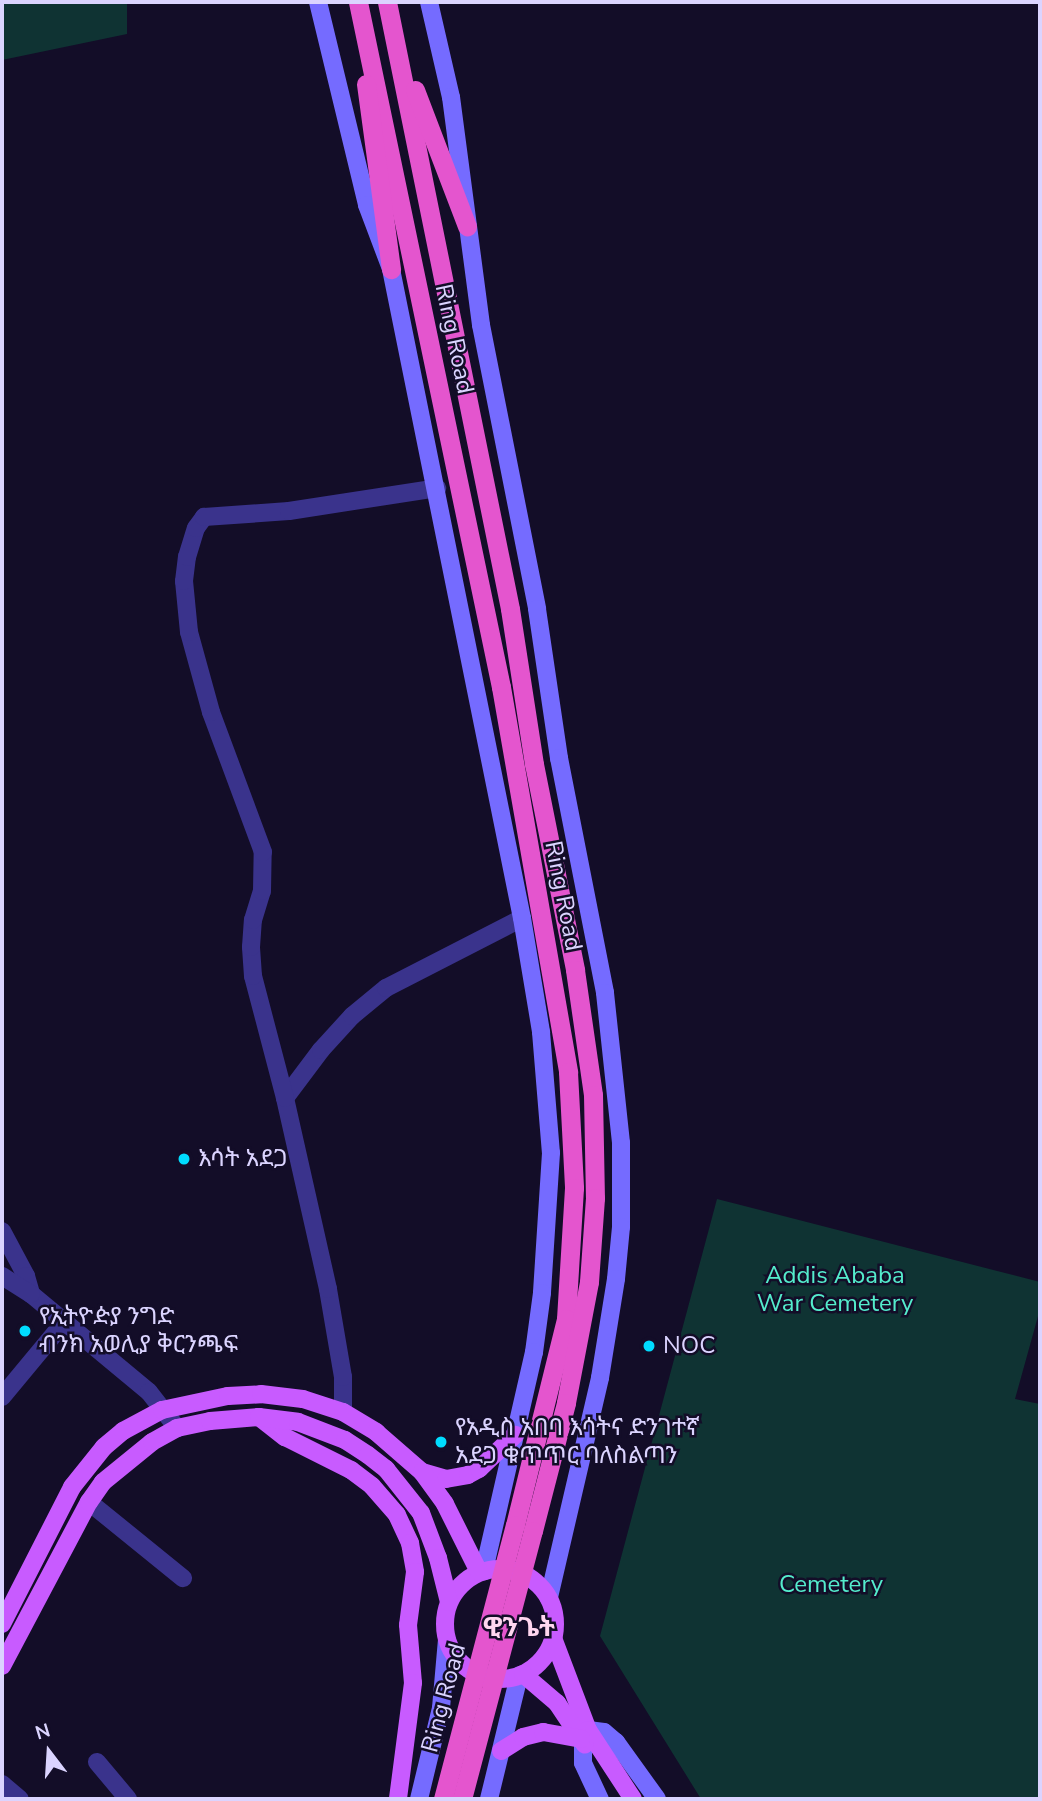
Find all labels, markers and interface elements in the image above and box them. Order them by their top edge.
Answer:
street label: Ring Road [428,282,480,396]
street label: Ring Road [538,839,588,953]
place label: እሳት አደጋ [198,1145,288,1173]
marker: እሳት አደጋ [176,1151,192,1167]
park label: Addis Ababa War Cemetery [757,1262,913,1318]
place label: የኢትዮዽያ ንግድ ብንክ አወሊያ ቅርንጫፍ [39,1303,238,1359]
marker: የኢትዮዽያ ንግድ ብንክ አወሊያ ቅርንጫፍ [17,1323,33,1339]
place label: NOC [663,1332,715,1360]
marker: NOC [641,1338,657,1354]
place label: የአዲስ አበባ እሳትና ድንገተኛ አደጋ ቁጥጥር ባለስልጣን [455,1414,700,1470]
marker: የአዲስ አበባ እሳትና ድንገተኛ አደጋ ቁጥጥር ባለስልጣን [433,1434,449,1450]
park label: Cemetery [779,1571,883,1599]
district label: ዊንጌት [483,1612,555,1644]
street label: Ring Road [416,1641,472,1755]
north arrow [14,1717,84,1787]
text: N [32,1717,53,1746]

